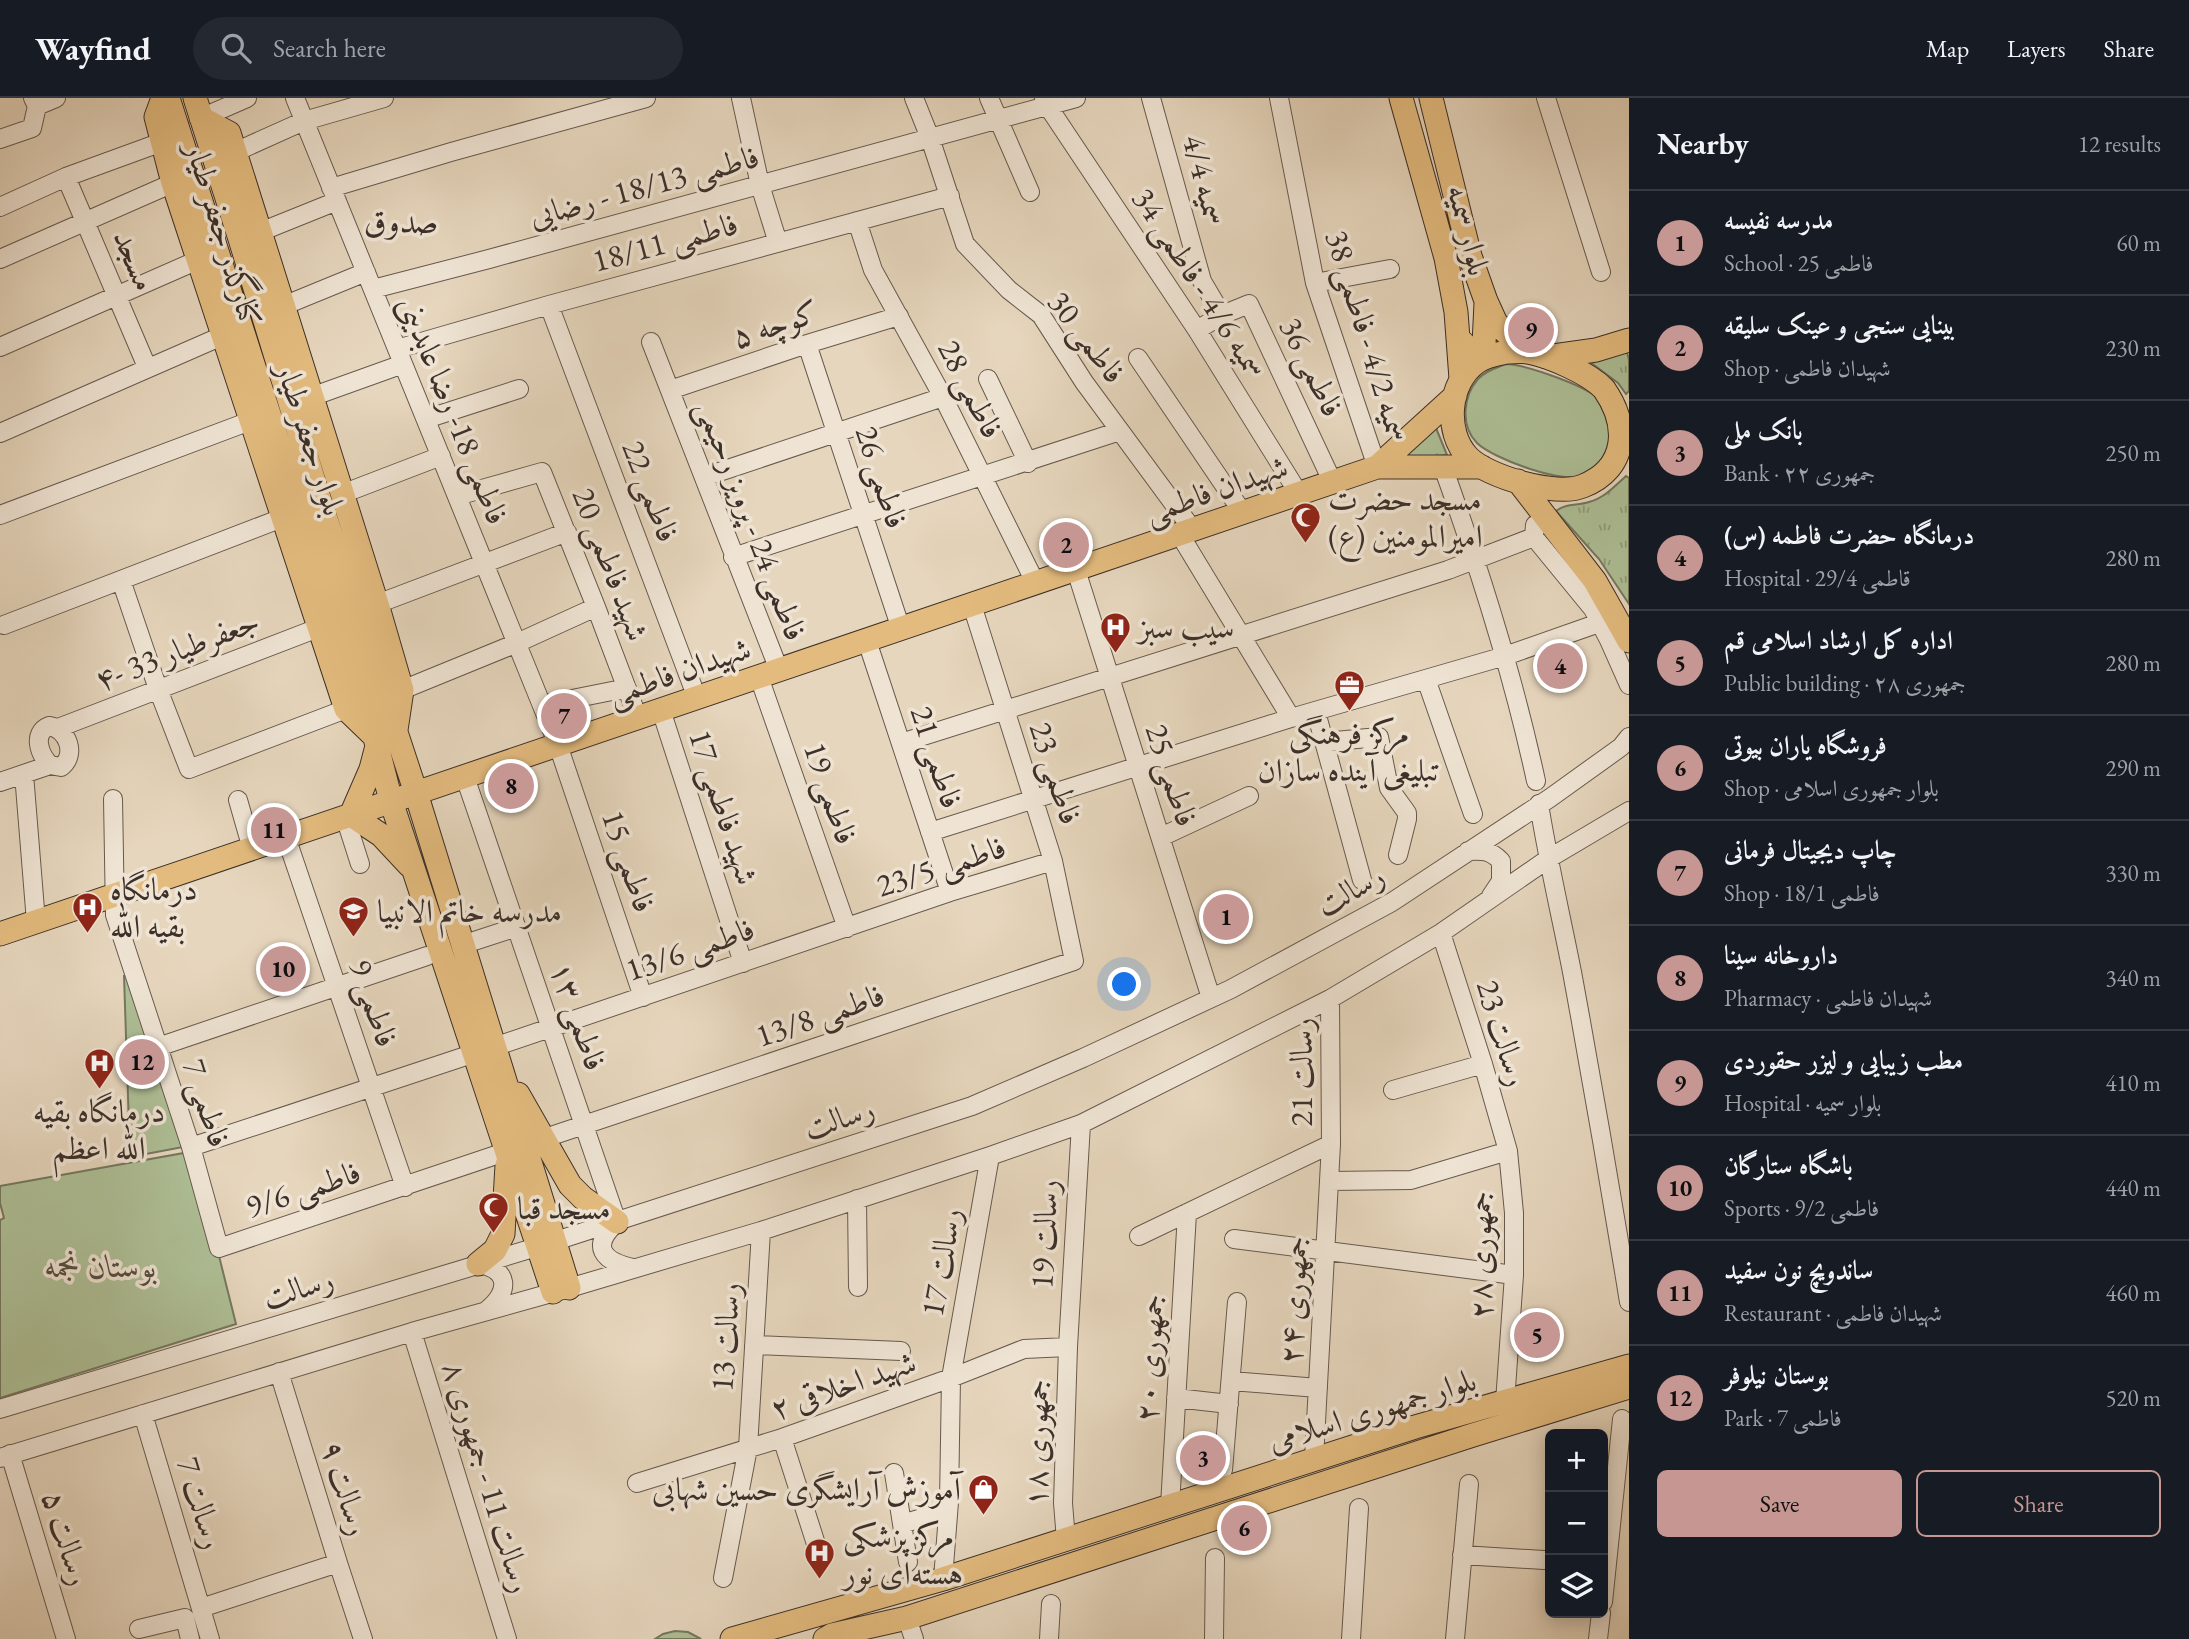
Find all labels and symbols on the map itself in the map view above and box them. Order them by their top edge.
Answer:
street label: سمیه 4/4 [1173,130,1237,230]
street label: کنارگذر جعفر طیار [175,133,273,331]
street label: فاطمی 18/13 - رضایی [524,135,764,238]
street label: سمیه 4/6 - فاطمی 34 [1122,180,1277,387]
street label: بلوار سمیه [1437,180,1501,280]
district label: صدوق [364,200,438,243]
street label: فاطمی 18/11 [588,202,743,283]
street label: مسجد [103,223,167,297]
street label: سمیه 4/2 - فاطمی 38 [1315,225,1420,447]
street label: فاطمی 30 [1038,282,1136,392]
street label: فاطمی 18- رضا عابدینی [388,290,519,531]
street label: کوچه ۵ [726,290,824,359]
pin: 9 [1508,304,1554,356]
street label: فاطمی 36 [1269,310,1354,424]
street label: فاطمی 28 [927,332,1014,446]
street label: بلوار جعفر طیار [266,354,355,521]
street label: فاطمی 24 - پرویز رحیمی [686,394,817,647]
street label: فاطمی 26 [845,420,918,534]
street label: فاطمی 22 [612,434,690,548]
street label: شهیدان فاطمی [1139,445,1293,534]
place label: مسجد حضرت امیرالمومنین (ع) [1328,478,1483,563]
street label: شهید فاطمی 20 [562,482,659,647]
mosque icon: مسجد حضرت امیرالمومنین (ع) [1288,500,1322,544]
pin: 2 [1043,519,1089,571]
street label: ۴- جعفرطیار 33 [89,599,265,701]
place label: سیب سبز [1135,606,1234,648]
hospital icon: سیب سبز [1098,610,1132,654]
street label: شهیدان فاطمی [602,627,756,716]
pin: 4 [1537,640,1583,692]
office icon: مرکز فرهنگی تبلیغی آینده سازان [1332,669,1366,713]
pin: 7 [541,690,587,742]
street label: فاطمی 21 [900,700,973,814]
place label: مرکز فرهنگی تبلیغی آینده سازان [1258,712,1440,791]
street label: فاطمی 23 [1019,716,1092,830]
street label: فاطمی 25 [1135,718,1208,832]
street label: شهید فاطمی 17 [678,724,769,890]
street label: فاطمی 19 [793,736,868,850]
pin: 8 [488,760,534,812]
pin: 11 [251,804,297,856]
street label: فاطمی 15 [591,804,666,918]
street label: فاطمی 23/5 [871,825,1011,908]
street label: رسالت [1308,854,1392,926]
place label: درمانگاه بقیه الله [110,868,198,947]
hospital icon: درمانگاه بقیه الله [70,890,104,934]
place label: مدرسه خاتم الانبیا [377,890,562,939]
pin: 1 [1203,891,1249,943]
school or university icon: مدرسه خاتم الانبیا [337,894,371,938]
street label: فاطمی 13/6 [620,907,760,992]
pin: 10 [260,943,306,995]
street label: فاطمی 9 [339,954,409,1053]
street label: فاطمی ۱۳ [540,956,617,1076]
your location [1107,967,1141,1001]
street label: فاطمی 13/8 [750,973,890,1058]
street label: رسالت 23 [1467,975,1539,1091]
street label: رسالت 21 [1280,1017,1322,1127]
pin: 12 [119,1036,165,1088]
hospital icon: درمانگاه بقیه الله اعظم [82,1047,116,1091]
street label: فاطمی 7 [172,1054,241,1153]
street label: رسالت [798,1087,880,1149]
place label: درمانگاه بقیه الله اعظم [33,1090,165,1178]
street label: فاطمی 9/6 [240,1151,366,1228]
street label: رسالت 19 [1020,1178,1068,1290]
place label: مسجد قبا [517,1187,611,1229]
mosque icon: مسجد قبا [477,1191,511,1235]
street label: جمهوری ۲۸ [1459,1191,1501,1319]
street label: رسالت 17 [911,1205,971,1319]
street label: جمهوری ۲۴ [1269,1235,1317,1365]
park label: بوستان نجمه [45,1245,157,1287]
street label: رسالت [257,1257,339,1319]
street label: رسالت 13 [700,1281,750,1393]
street label: جمهوری ۲۰ [1125,1293,1173,1423]
pin: 5 [1514,1309,1560,1361]
street label: شهید اخلاقی ۲ [765,1340,921,1430]
street label: رسالت 11 - جمهوری ۸ [433,1356,543,1598]
street label: بلوار جمهوری اسلامی [1263,1358,1481,1462]
street label: جمهوری ۱۸ [1014,1379,1058,1507]
pin: 3 [1180,1432,1226,1484]
street label: رسالت ۹ [312,1435,380,1541]
street label: رسالت 7 [167,1452,235,1554]
place label: آموزش آرایشگری حسین شهابی [652,1468,964,1512]
shop icon: آموزش آرایشگری حسین شهابی [967,1472,1001,1516]
street label: رسالت ۵ [33,1485,101,1591]
pin: 6 [1221,1502,1267,1554]
place label: مرکز پزشکی هسته‌ای نور [840,1515,963,1594]
hospital icon: مرکز پزشکی هسته‌ای نور [803,1537,837,1581]

